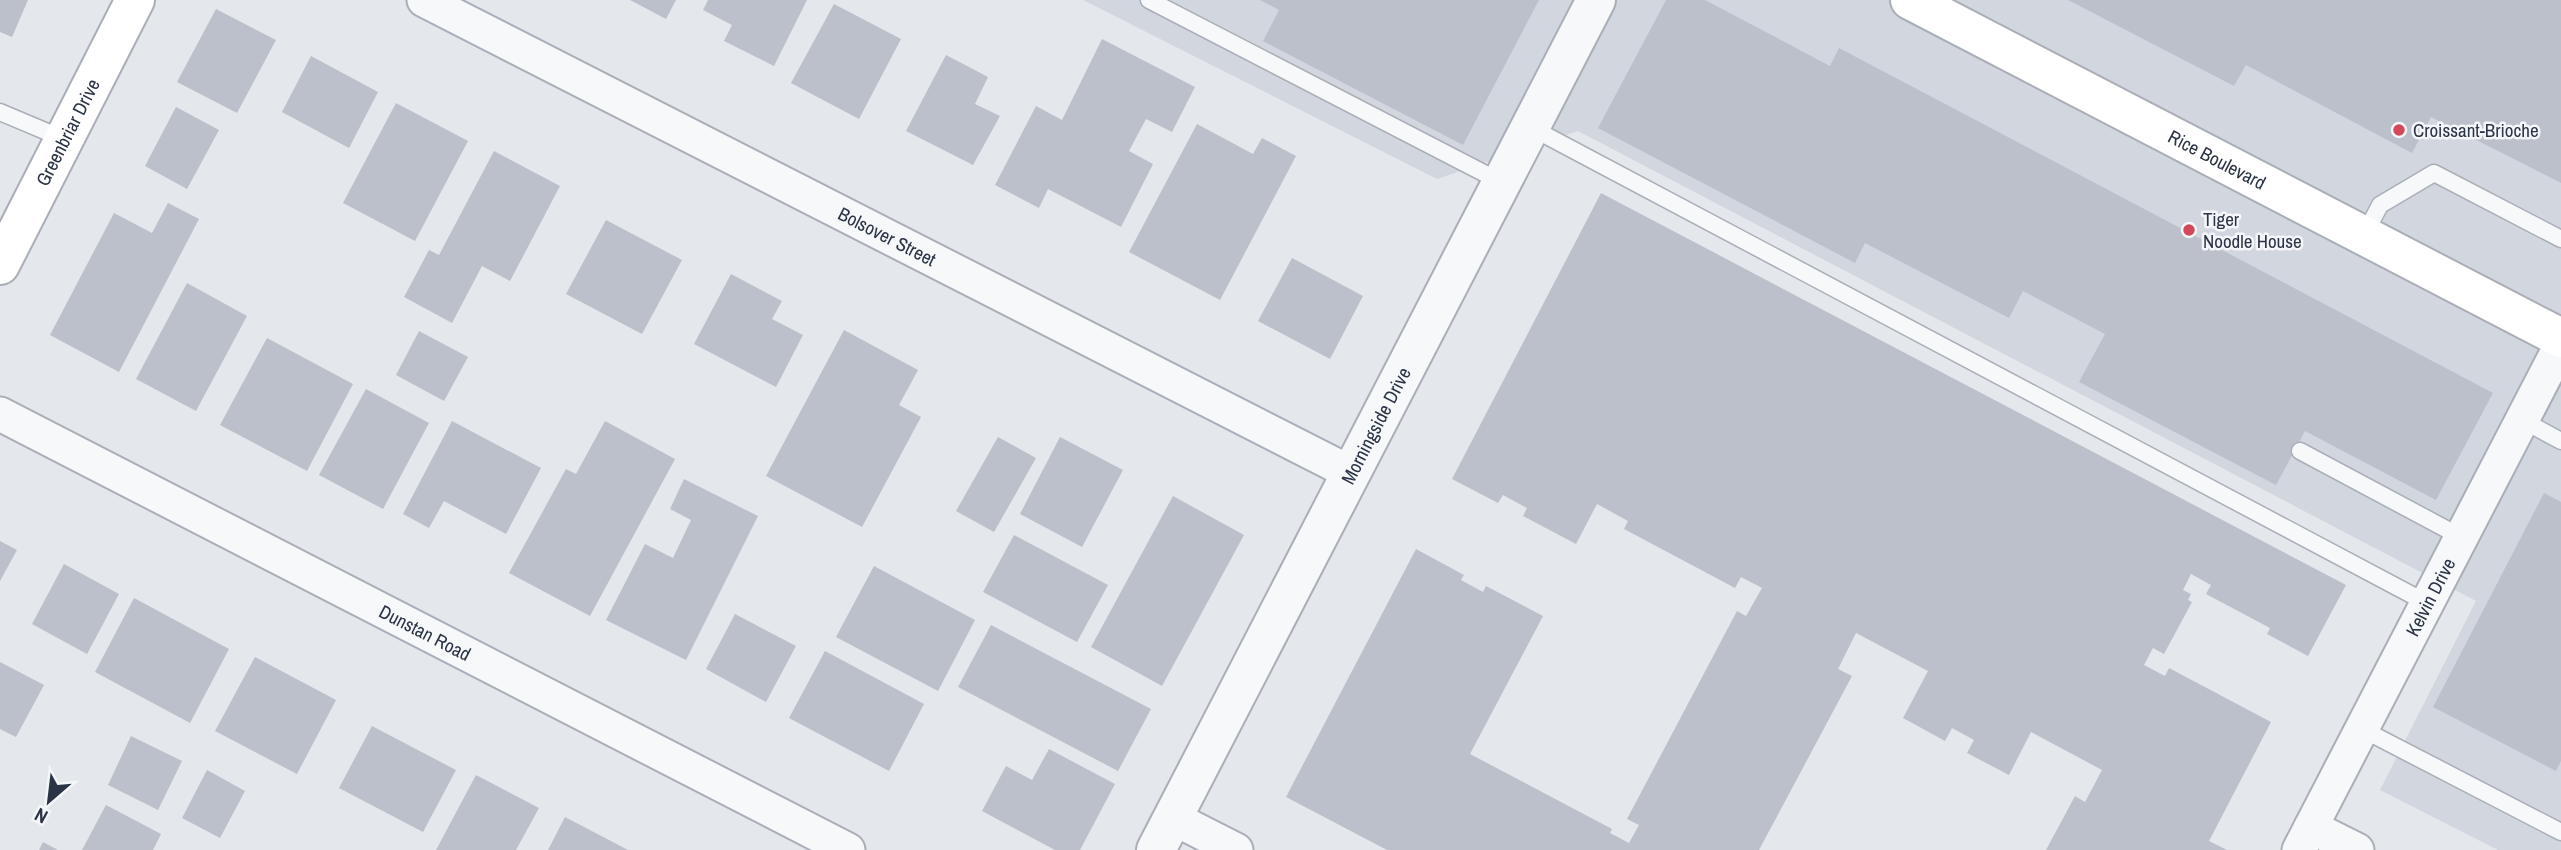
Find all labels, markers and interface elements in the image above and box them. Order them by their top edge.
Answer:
street label: Greenbriar Drive [30,74,106,190]
place label: Croissant-Brioche [2413,117,2539,143]
marker: Croissant-Brioche [2391,122,2407,138]
street label: Rice Boulevard [2164,123,2270,196]
street label: Bolsover Street [834,201,941,272]
place label: Tiger Noodle House [2203,206,2302,254]
marker: Tiger Noodle House [2181,222,2197,238]
street label: Morningside Drive [1335,363,1417,488]
street label: Kelvin Drive [2399,553,2461,641]
street label: Dunstan Road [375,598,475,667]
north arrow [14,766,84,836]
text: N [30,802,52,830]

